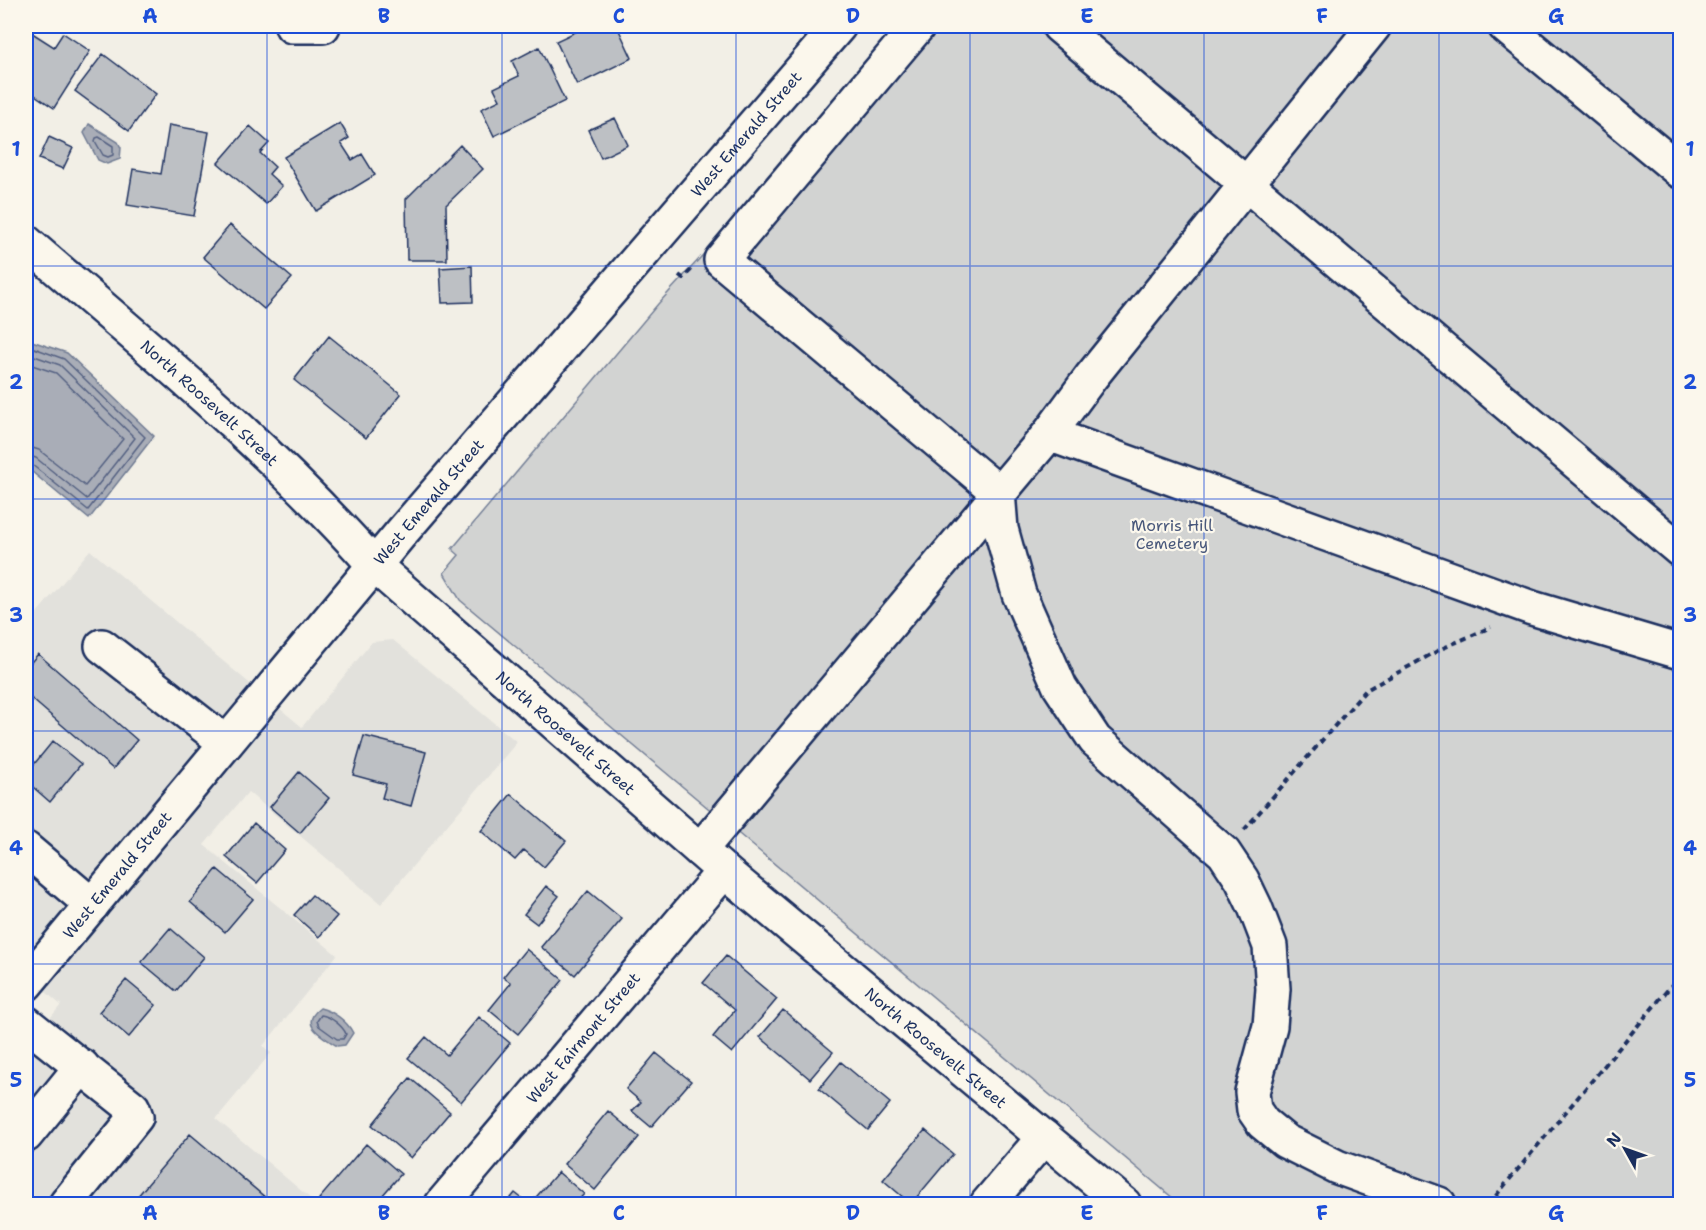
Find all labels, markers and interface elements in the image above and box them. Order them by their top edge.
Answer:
text: A [142,3,158,29]
text: B [378,3,390,29]
text: C [613,3,625,29]
text: D [846,3,860,29]
text: E [1080,3,1094,29]
text: F [1316,3,1328,29]
text: G [1548,3,1564,29]
street label: West Emerald Street [686,67,806,201]
text: 1 [11,136,21,162]
text: 1 [1685,136,1695,162]
street label: North Roosevelt Street [136,335,283,471]
text: 2 [9,369,23,395]
text: 2 [1683,369,1697,395]
street label: West Emerald Street [369,435,489,570]
park label: Morris Hill Cemetery [1131,515,1213,554]
text: 3 [9,602,23,628]
text: 3 [1683,602,1697,628]
street label: North Roosevelt Street [491,666,640,800]
street label: West Emerald Street [58,807,176,943]
text: 4 [9,835,23,861]
text: 4 [1683,835,1697,861]
street label: West Fairmont Street [522,968,645,1108]
street label: North Roosevelt Street [860,983,1011,1113]
text: 5 [10,1067,22,1093]
text: 5 [1684,1067,1696,1093]
north arrow [1595,1119,1655,1179]
text: N [1602,1128,1626,1151]
text: A [142,1200,158,1226]
text: B [378,1200,390,1226]
text: C [613,1200,625,1226]
text: D [846,1200,860,1226]
text: E [1080,1200,1094,1226]
text: F [1316,1200,1328,1226]
text: G [1548,1200,1564,1226]

